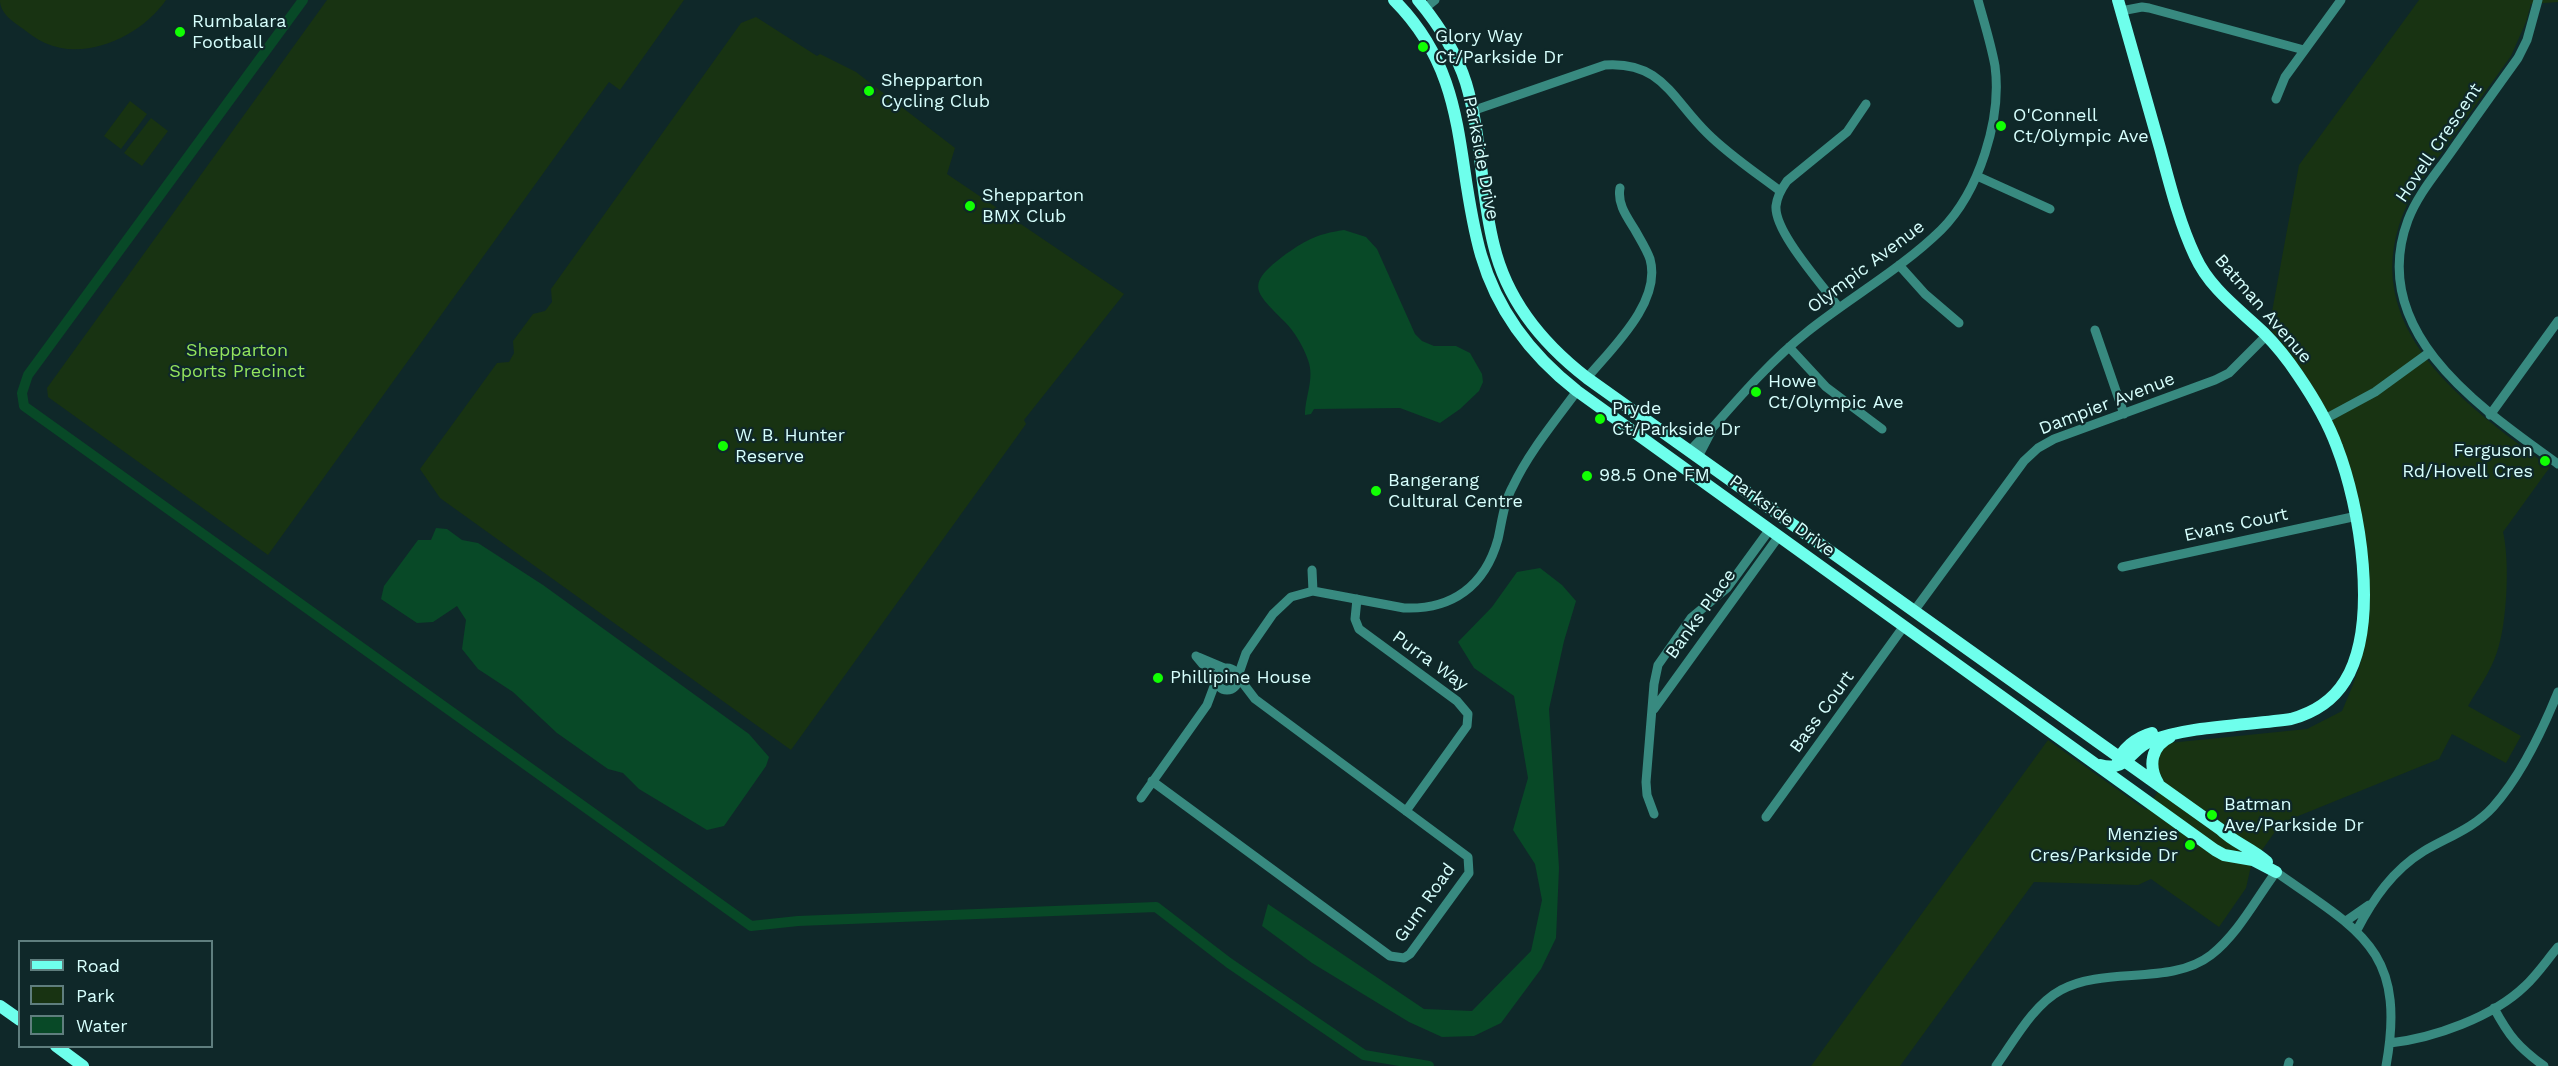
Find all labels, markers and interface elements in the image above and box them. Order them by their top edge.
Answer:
place label: Rumbalara Football [192,11,286,54]
marker: Rumbalara Football [173,25,187,39]
place label: Glory Way Ct/Parkside Dr [1435,26,1564,68]
marker: Glory Way Ct/Parkside Dr [1416,40,1430,54]
place label: Shepparton Cycling Club [881,70,990,112]
street label: Hovell Crescent [2391,79,2487,207]
marker: Shepparton Cycling Club [862,84,876,98]
street label: Parkside Drive [1458,94,1504,222]
place label: O'Connell Ct/Olympic Ave [2013,105,2149,148]
marker: O'Connell Ct/Olympic Ave [1994,119,2008,133]
place label: Shepparton BMX Club [982,185,1084,228]
marker: Shepparton BMX Club [963,199,977,213]
street label: Olympic Avenue [1803,216,1929,318]
street label: Batman Avenue [2210,250,2316,368]
park label: Shepparton Sports Precinct [169,340,305,382]
street label: Dampier Avenue [2036,368,2178,440]
place label: Howe Ct/Olympic Ave [1768,371,1904,413]
marker: Howe Ct/Olympic Ave [1749,385,1763,399]
place label: Pryde Ct/Parkside Dr [1612,398,1741,440]
marker: Pryde Ct/Parkside Dr [1593,412,1607,426]
place label: W. B. Hunter Reserve [735,425,845,468]
marker: W. B. Hunter Reserve [716,439,730,453]
place label: Ferguson Rd/Hovell Cres [2402,440,2533,482]
marker: Ferguson Rd/Hovell Cres [2538,454,2552,468]
place label: 98.5 One FM [1599,465,1710,487]
marker: 98.5 One FM [1580,469,1594,483]
place label: Bangerang Cultural Centre [1388,470,1523,512]
street label: Parkside Drive [1725,470,1839,562]
marker: Bangerang Cultural Centre [1369,484,1383,498]
street label: Evans Court [2182,503,2290,547]
street label: Banks Place [1661,565,1741,663]
street label: Purra Way [1388,626,1472,696]
place label: Phillipine House [1170,667,1311,689]
street label: Bass Court [1785,667,1859,757]
marker: Phillipine House [1151,671,1165,685]
place label: Batman Ave/Parkside Dr [2224,794,2364,836]
marker: Batman Ave/Parkside Dr [2205,808,2219,822]
place label: Menzies Cres/Parkside Dr [2030,824,2178,866]
marker: Menzies Cres/Parkside Dr [2183,838,2197,852]
street label: Gum Road [1390,859,1460,947]
legend [18,940,213,1048]
text: Road [76,955,120,976]
text: Park [76,985,115,1006]
text: Water [76,1015,128,1036]

